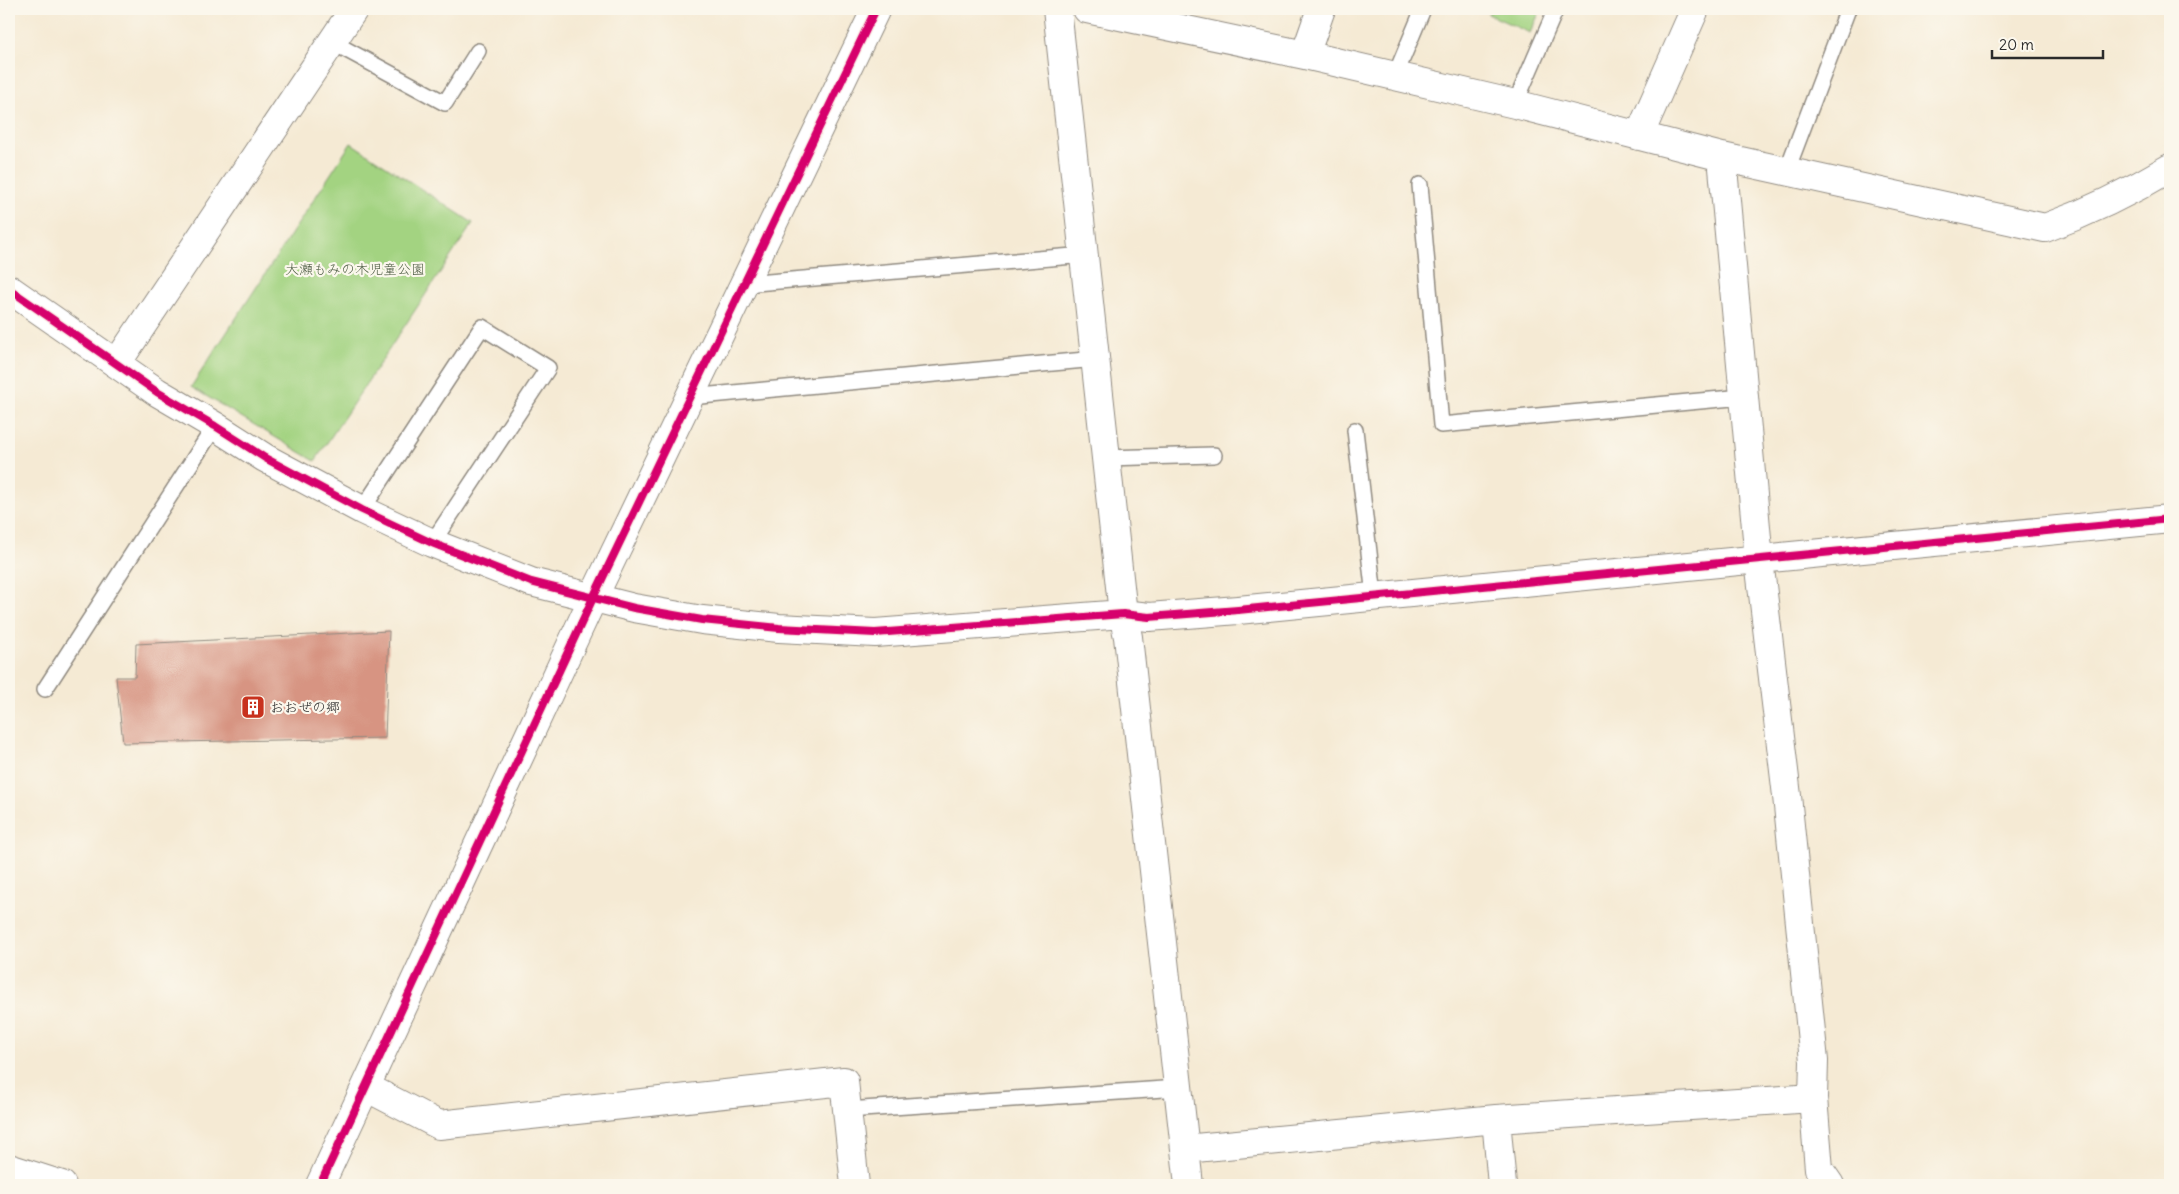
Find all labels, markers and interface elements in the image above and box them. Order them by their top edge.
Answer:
scale bar [1992,28,2103,60]
text: 20 m [1999,35,2034,54]
park label: 大瀬もみの木児童公園 [285,260,425,278]
building icon: おおぜの郷 [240,694,266,720]
place label: おおぜの郷 [270,698,340,716]

